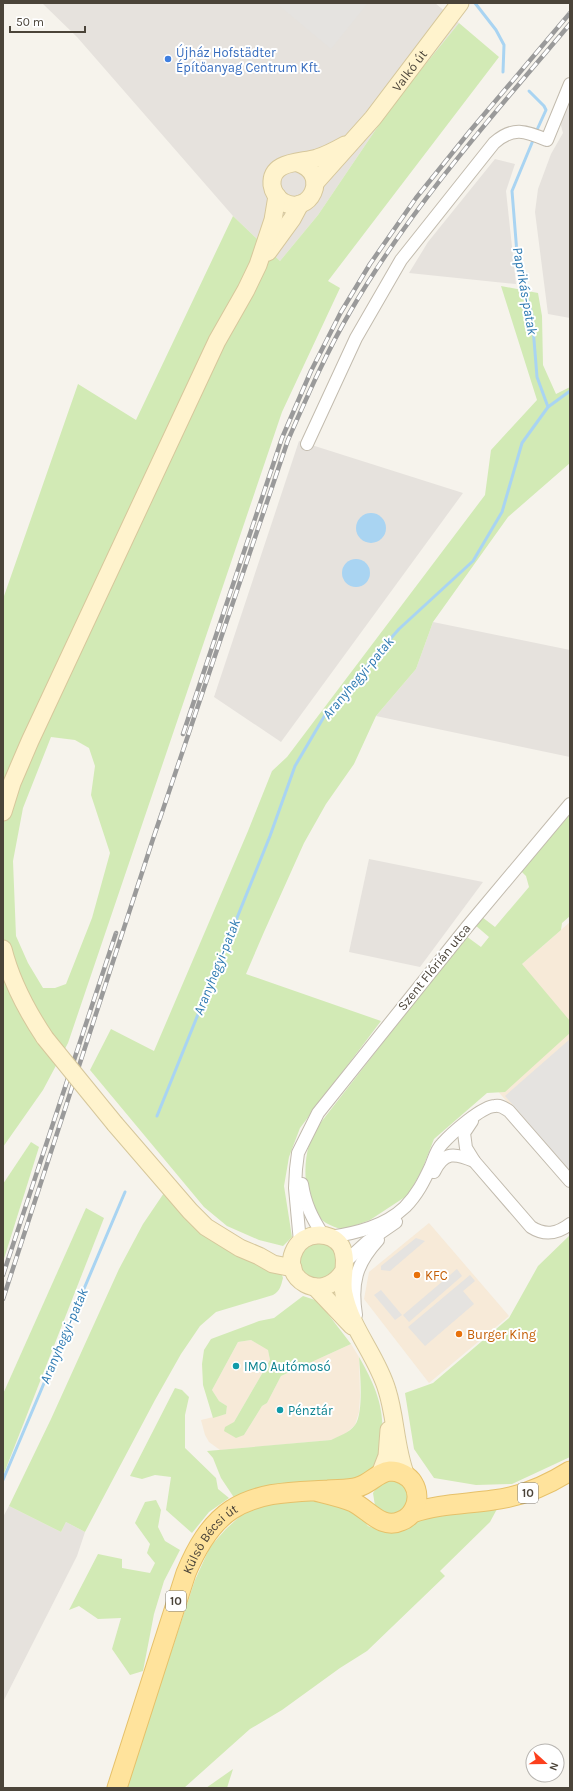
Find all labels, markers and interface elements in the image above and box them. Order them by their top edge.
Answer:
scale bar [10,8,85,34]
text: 50 m [16,15,44,29]
place label: Újház Hofstädter Építőanyag Centrum Kft. [176,43,320,75]
street label: Valkó út [389,46,430,94]
marker: Újház Hofstädter Építőanyag Centrum Kft. [163,54,173,64]
water label: Paprikás-patak [509,246,541,337]
water label: Aranyhegyi-patak [319,633,398,723]
water label: Aranyhegyi-patak [190,916,244,1017]
street label: Szent Flórián utca [394,921,474,1013]
place label: KFC [425,1268,448,1283]
marker: KFC [412,1270,422,1280]
water label: Aranyhegyi-patak [36,1285,92,1386]
place label: Burger King [467,1327,537,1342]
marker: Burger King [454,1329,464,1339]
place label: IMO Autómosó [244,1359,331,1374]
marker: IMO Autómosó [231,1361,241,1371]
place label: Pénztár [288,1403,333,1418]
marker: Pénztár [275,1405,285,1415]
road number: 10 [518,1483,538,1503]
street label: Külső Bécsi út [179,1500,240,1576]
road number: 10 [166,1591,186,1611]
north arrow [525,1743,565,1783]
text: N [546,1760,561,1772]

